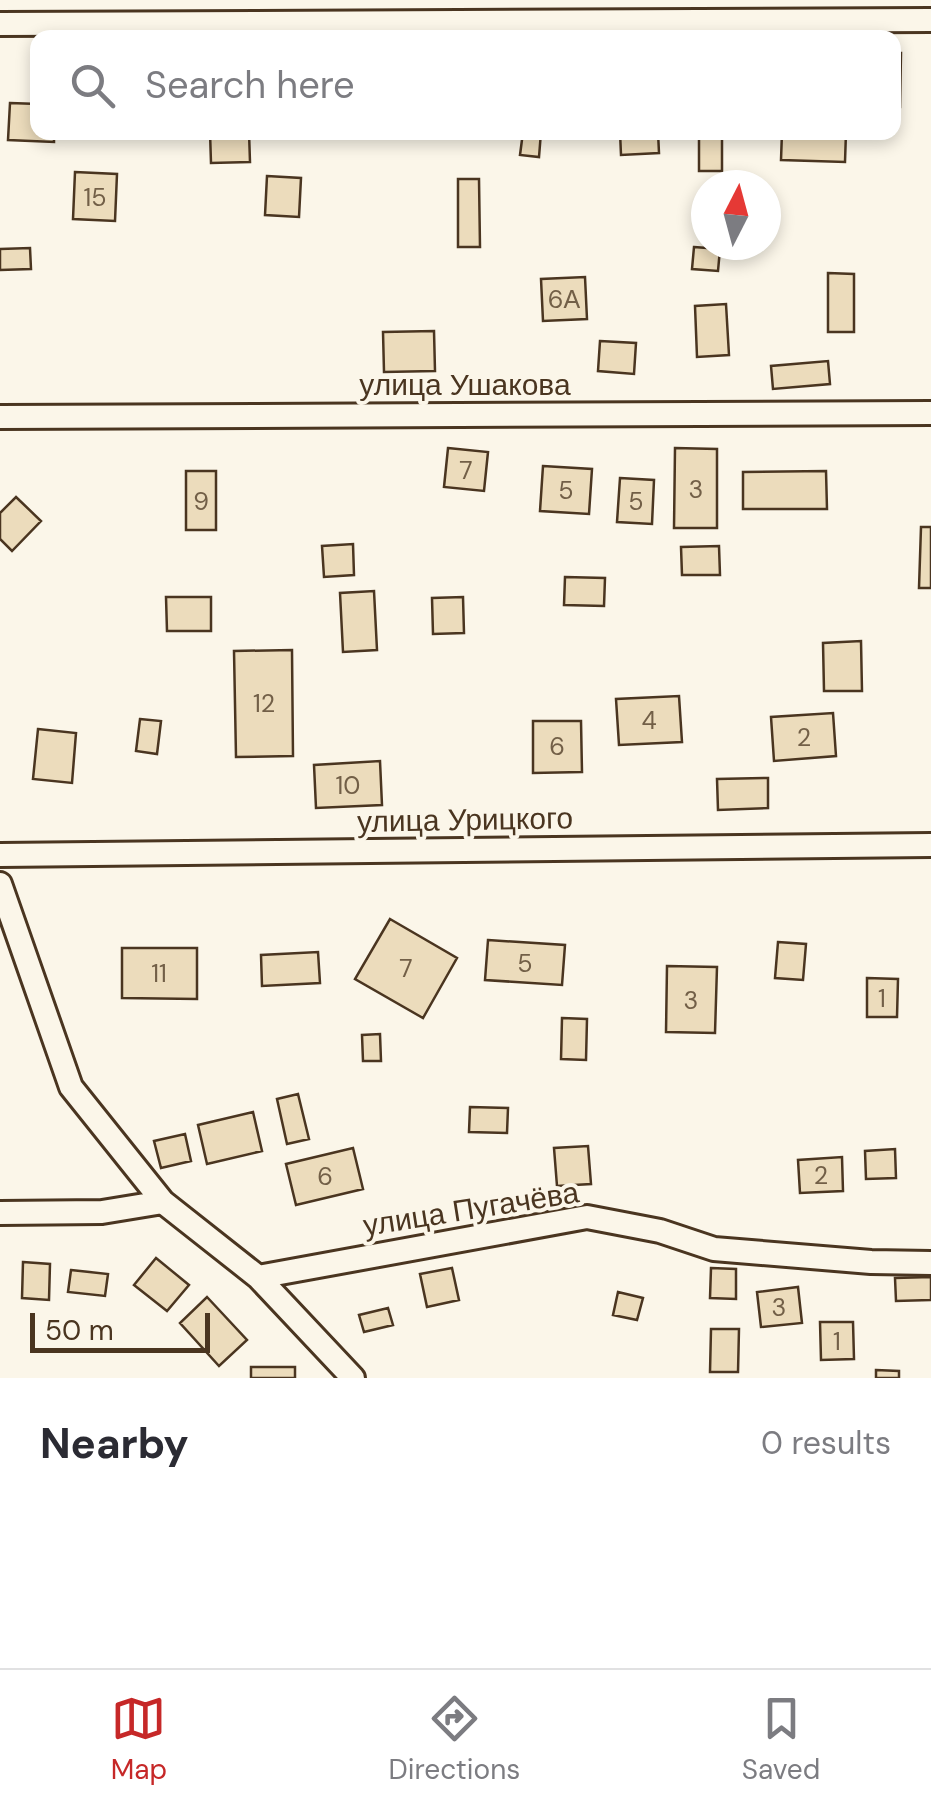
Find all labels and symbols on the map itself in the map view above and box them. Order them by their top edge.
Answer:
north arrow [691,170,781,260]
house number: 15 [83,181,107,214]
house number: 6А [548,283,581,316]
street label: улица Ушакова [359,365,571,404]
house number: 7 [459,454,473,487]
house number: 3 [689,473,703,506]
house number: 5 [558,474,574,507]
house number: 9 [193,485,209,518]
house number: 5 [628,485,644,518]
house number: 12 [253,687,275,720]
house number: 4 [641,704,657,737]
house number: 2 [797,721,811,754]
house number: 6 [549,730,565,763]
house number: 10 [336,769,360,802]
street label: улица Урицкого [357,798,573,841]
house number: 5 [517,947,533,980]
house number: 7 [399,952,413,985]
house number: 11 [151,957,167,990]
house number: 1 [878,982,886,1015]
house number: 3 [684,984,698,1017]
house number: 2 [814,1159,828,1192]
house number: 6 [317,1160,333,1193]
street label: улица Пугачёва [360,1172,582,1245]
house number: 3 [772,1291,786,1324]
scale bar [30,1308,210,1352]
house number: 1 [833,1325,841,1358]

